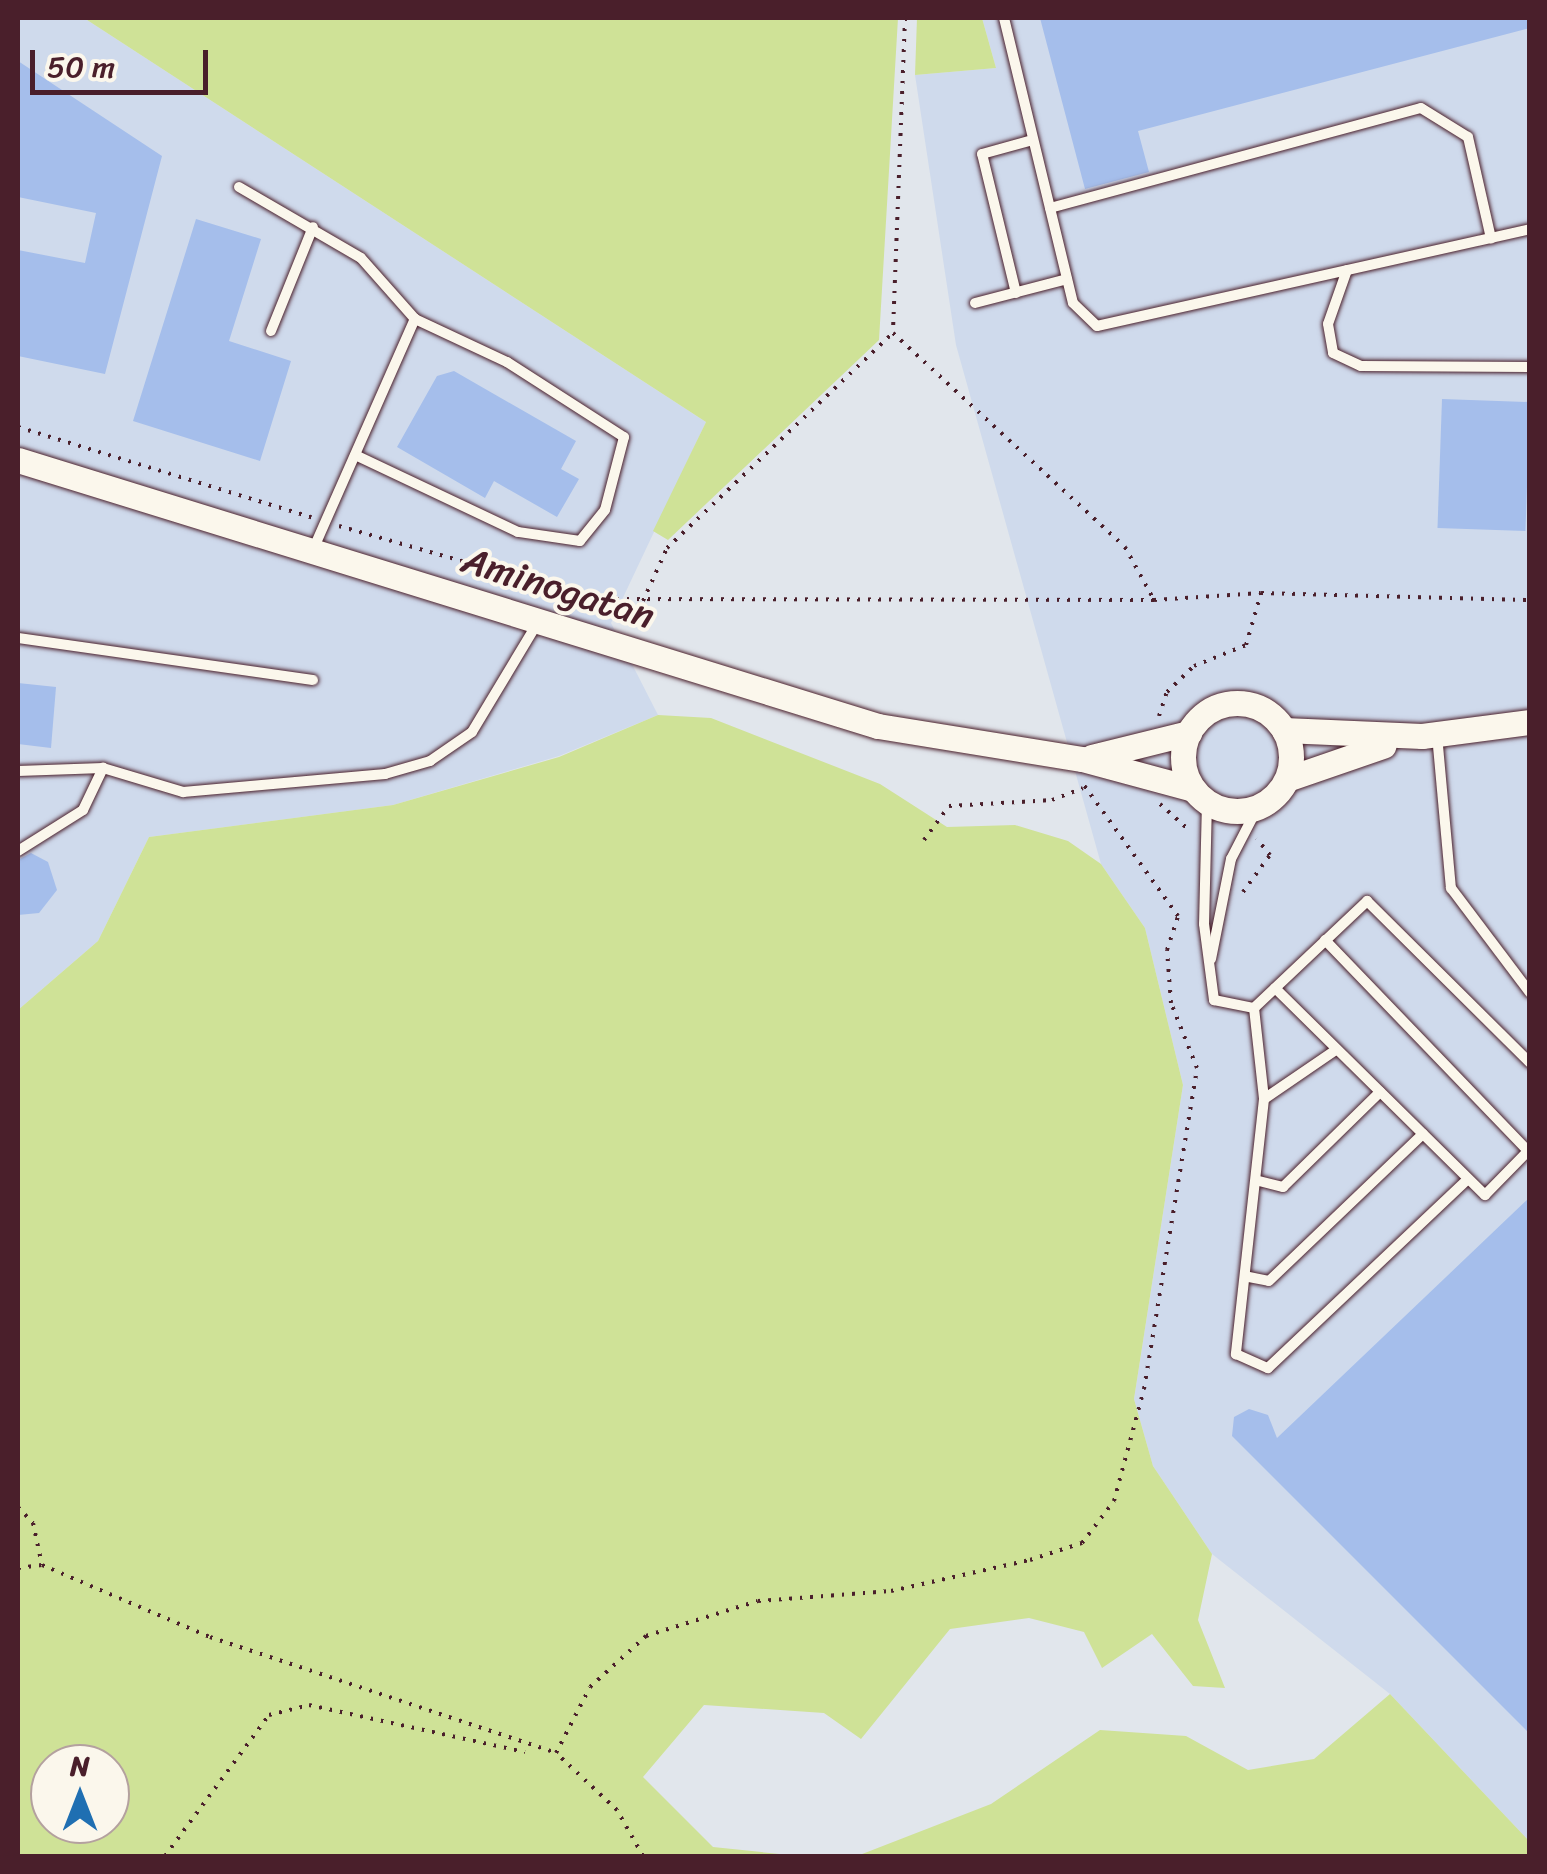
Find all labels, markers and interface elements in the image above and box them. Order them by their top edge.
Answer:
scale bar [35,30,212,92]
text: 50 m [47,40,115,94]
street label: Aminogatan [456,537,660,639]
text: N [70,1741,90,1790]
north arrow [30,1744,130,1844]

